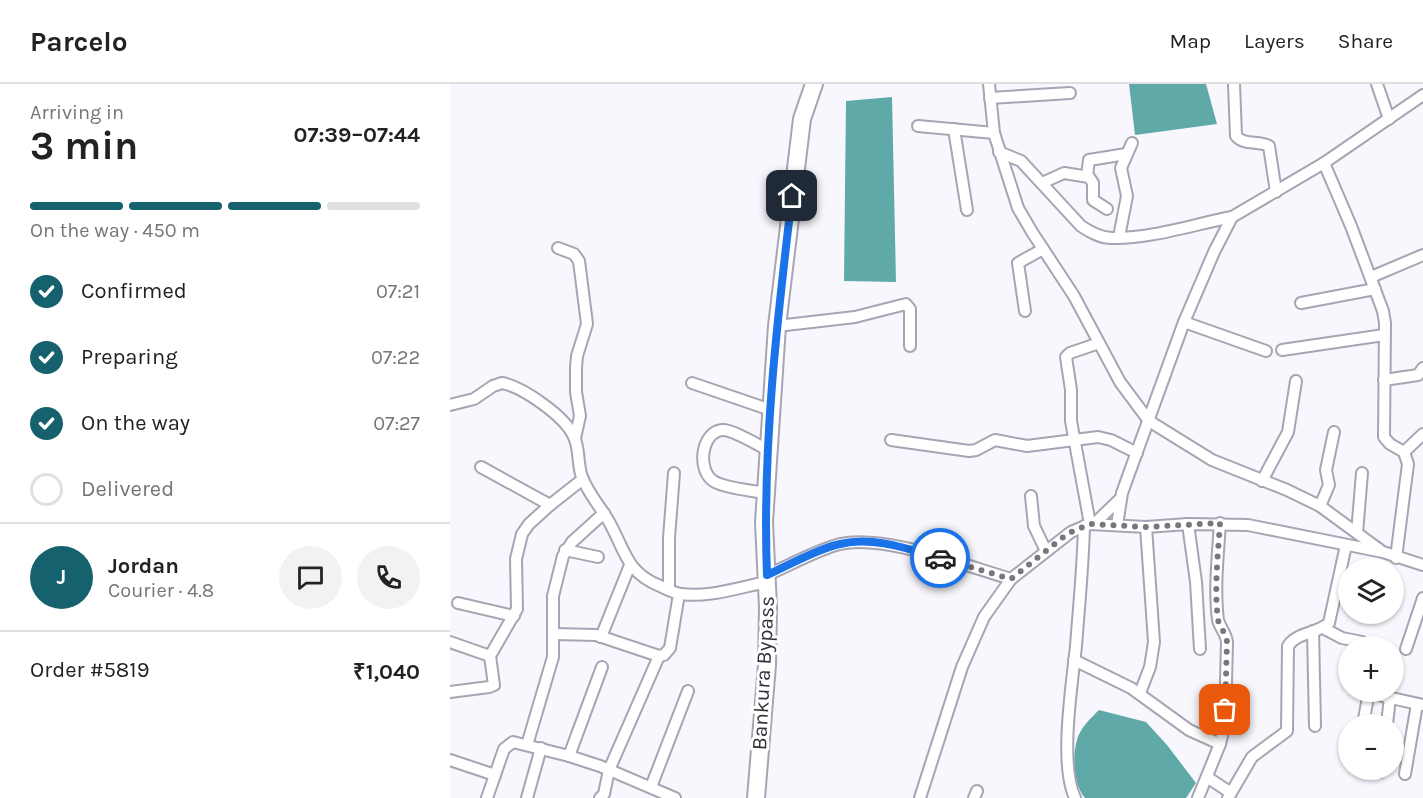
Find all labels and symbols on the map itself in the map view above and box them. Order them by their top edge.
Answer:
pin [766,170,817,221]
courier [910,528,970,588]
street label: Bankura Bypass [747,595,779,751]
pin [1199,684,1250,735]

